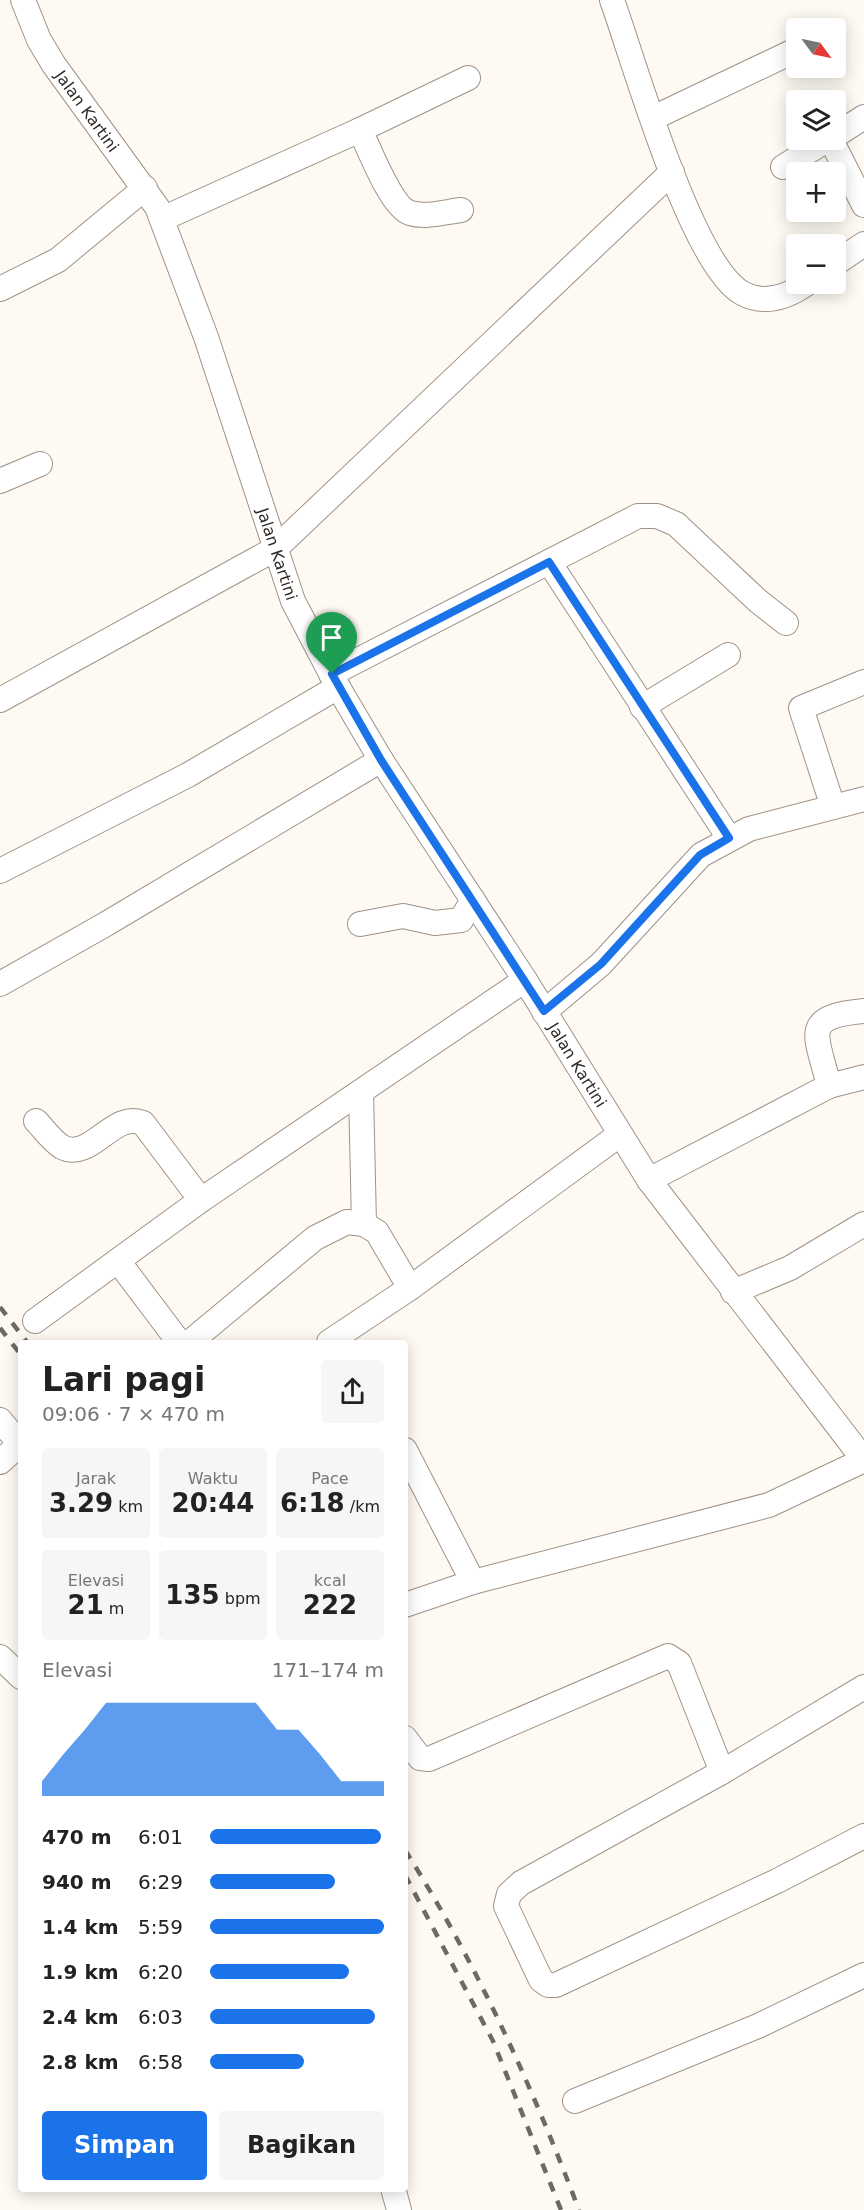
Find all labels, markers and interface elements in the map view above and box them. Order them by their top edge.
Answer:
north arrow [786,18,846,78]
map controls [786,18,846,294]
street label: Jalan Kartini [50,66,123,156]
button: layers [786,90,846,150]
button: + [786,162,846,222]
button: − [786,234,846,294]
street label: Jalan Kartini [253,505,301,603]
pin [306,612,357,674]
icon: arrive [315,621,348,654]
street label: Jalan Kartini [543,1018,610,1111]
text: Lari pagi [42,1360,205,1399]
button: share [321,1360,384,1423]
text: 09:06 · 7 × 470 m [42,1402,225,1426]
text: Jarak [76,1469,116,1488]
text: Waktu [188,1469,238,1488]
text: Pace [311,1469,349,1488]
text: 3.29 [49,1488,113,1518]
text: 20:44 [172,1488,254,1518]
text: 6:18 [280,1488,345,1518]
text: km [113,1497,143,1516]
text: /km [345,1497,380,1516]
text: Elevasi [68,1571,124,1590]
text: kcal [314,1571,346,1590]
text: 135 [165,1580,220,1610]
text: bpm [220,1589,261,1608]
text: 21 [68,1590,104,1620]
text: 222 [303,1590,357,1620]
text: m [104,1599,124,1618]
text: Elevasi [42,1658,113,1682]
text: 171–174 m [272,1658,384,1682]
text: 470 m [42,1825,112,1849]
text: 6:01 [138,1825,183,1849]
text: 940 m [42,1870,112,1894]
text: 6:29 [138,1870,183,1894]
text: 1.4 km [42,1915,119,1939]
text: 5:59 [138,1915,183,1939]
text: 1.9 km [42,1960,119,1984]
text: 6:20 [138,1960,183,1984]
text: 2.4 km [42,2005,119,2029]
text: 6:03 [138,2005,183,2029]
text: 2.8 km [42,2050,119,2074]
text: 6:58 [138,2050,183,2074]
button: Simpan [42,2111,207,2180]
button: Bagikan [219,2111,384,2180]

